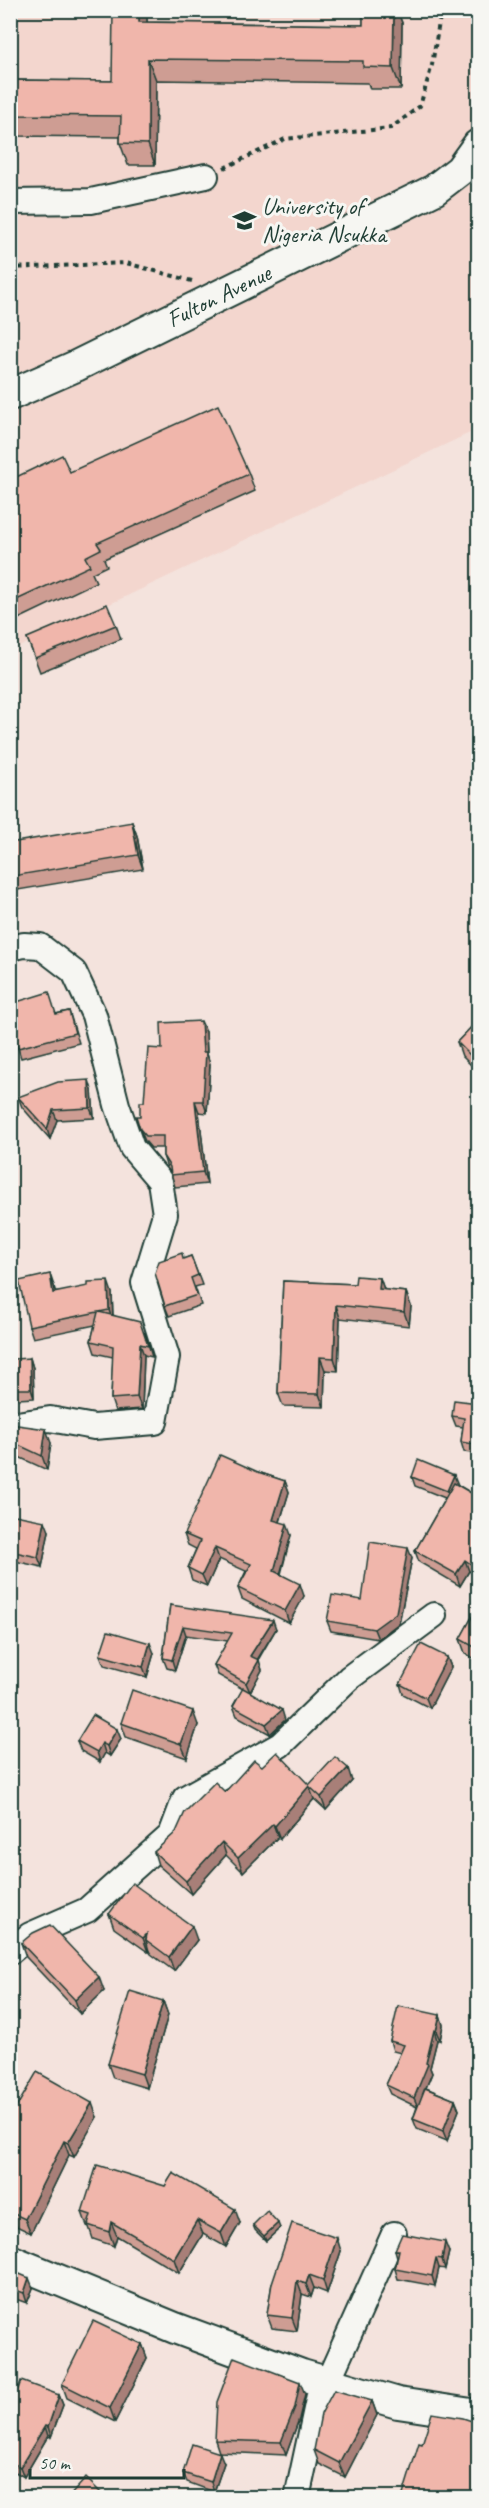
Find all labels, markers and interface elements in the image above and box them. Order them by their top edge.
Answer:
place label: University of Nigeria Nsukka [262,191,388,249]
school or university icon: University of Nigeria Nsukka [231,207,257,233]
street label: Fulton Avenue [162,257,278,334]
scale bar [30,2442,184,2480]
text: 50 m [39,2452,72,2474]

